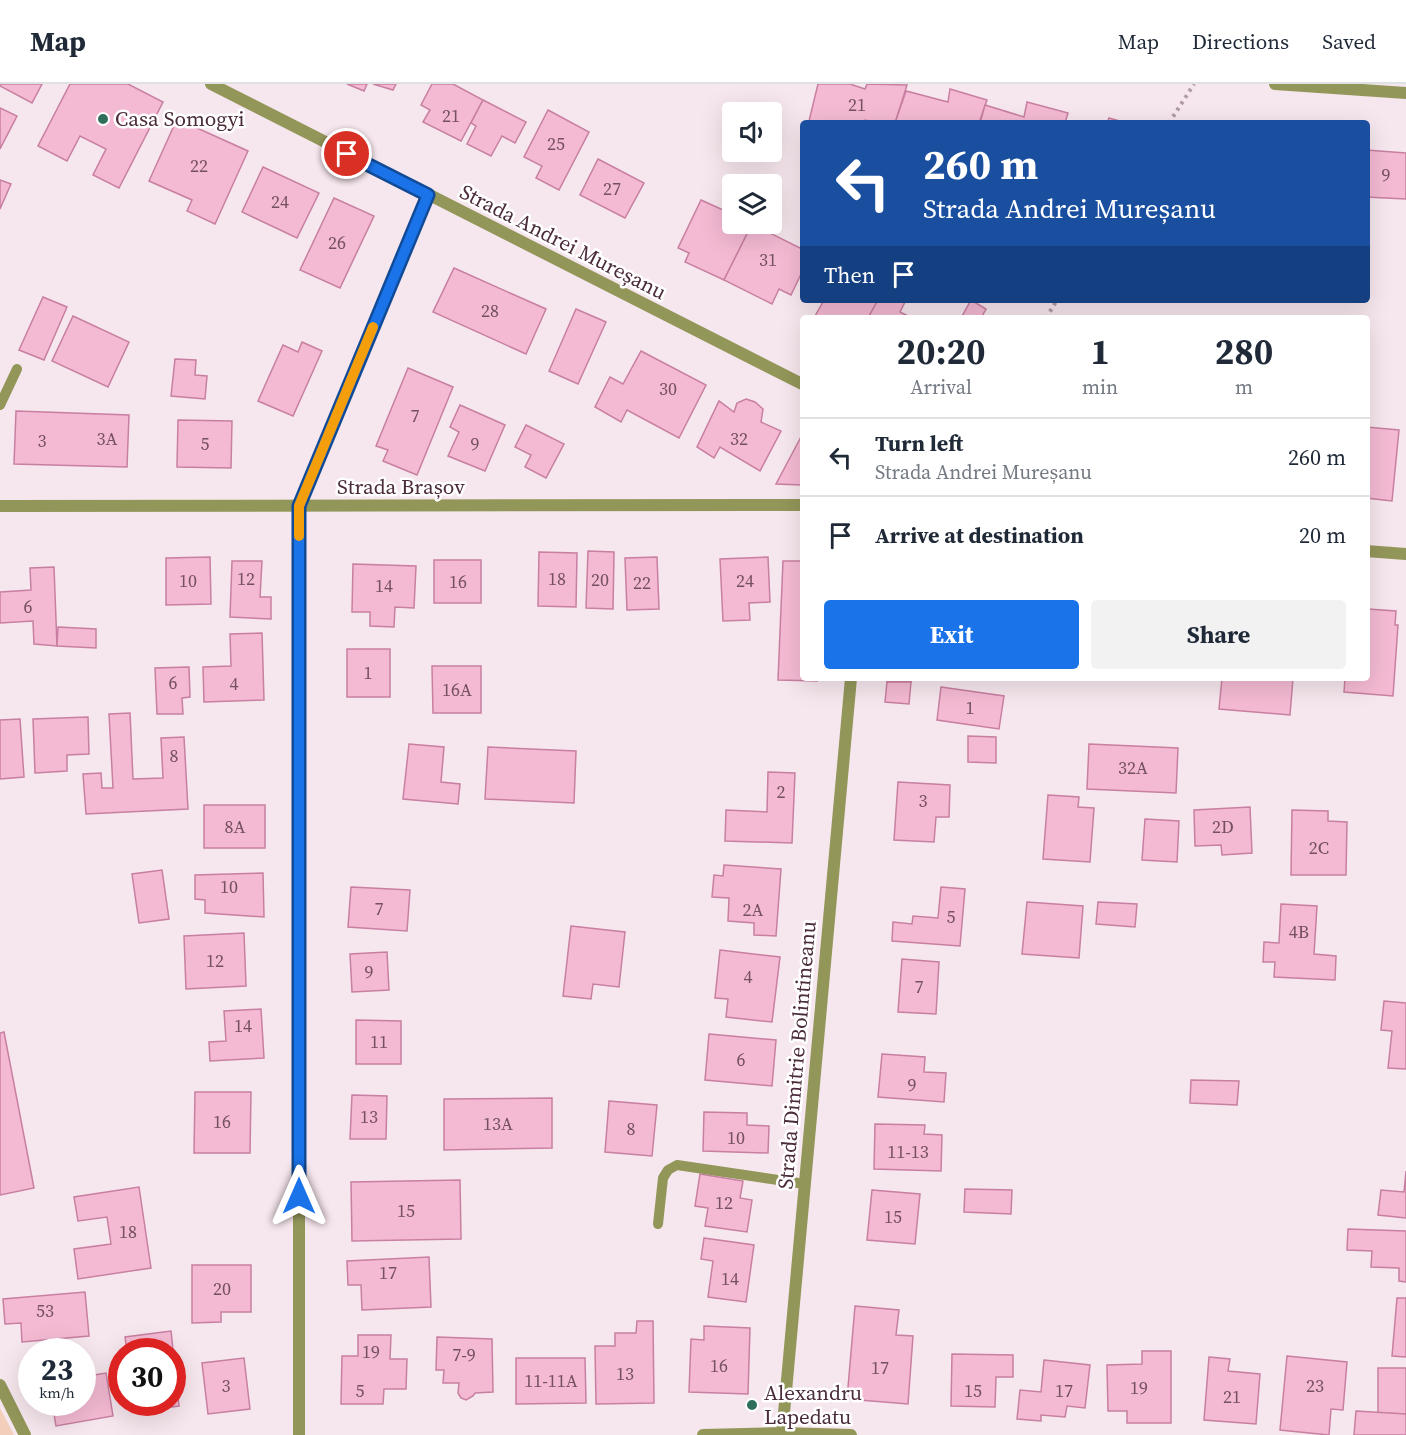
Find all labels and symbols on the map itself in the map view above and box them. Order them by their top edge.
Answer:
house number: 21 [848,92,866,117]
house number: 21 [442,103,460,128]
place label: Casa Somogyi [115,104,244,133]
marker: Casa Somogyi [96,112,110,126]
pin [321,128,372,179]
house number: 25 [547,131,565,156]
house number: 22 [190,153,208,178]
house number: 9 [1382,162,1391,187]
house number: 27 [603,176,621,201]
street label: Strada Andrei Mureșanu [455,177,671,306]
house number: 24 [271,189,289,214]
house number: 26 [328,230,346,255]
house number: 31 [759,247,777,272]
house number: 28 [481,298,499,323]
house number: 30 [659,376,677,401]
house number: 7 [411,403,420,428]
house number: 3A [97,426,118,451]
house number: 32 [730,426,748,451]
house number: 3 [38,428,47,453]
house number: 5 [201,431,210,456]
house number: 9 [471,431,480,456]
street label: Strada Brașov [337,472,465,501]
house number: 12 [237,566,255,591]
house number: 18 [548,566,566,591]
house number: 20 [591,567,609,592]
house number: 10 [179,568,197,593]
house number: 24 [736,568,754,593]
house number: 16 [449,569,467,594]
house number: 22 [633,570,651,595]
house number: 14 [375,573,393,598]
house number: 6 [24,594,33,619]
house number: 1 [364,660,373,685]
house number: 6 [169,670,178,695]
house number: 4 [230,671,239,696]
house number: 16A [442,677,472,702]
house number: 1 [966,695,975,720]
house number: 8 [170,743,179,768]
house number: 32A [1118,755,1148,780]
house number: 2 [777,779,786,804]
house number: 3 [919,788,928,813]
house number: 8A [225,814,246,839]
house number: 2D [1212,814,1234,839]
house number: 2C [1309,835,1329,860]
house number: 10 [220,874,238,899]
house number: 7 [375,896,384,921]
house number: 2A [743,897,764,922]
house number: 5 [947,904,956,929]
house number: 4B [1289,919,1309,944]
street label: Strada Dimitrie Bolintineanu [770,920,823,1190]
house number: 12 [206,948,224,973]
house number: 9 [365,959,374,984]
house number: 4 [744,964,753,989]
house number: 7 [915,974,924,999]
house number: 14 [234,1013,252,1038]
house number: 11 [370,1029,388,1054]
house number: 6 [737,1047,746,1072]
house number: 9 [908,1072,917,1097]
house number: 13 [360,1104,378,1129]
house number: 16 [213,1109,231,1134]
house number: 13A [483,1111,513,1136]
house number: 8 [627,1116,636,1141]
house number: 10 [727,1125,745,1150]
house number: 11-13 [887,1139,929,1164]
position arrow [267,1164,331,1228]
house number: 12 [715,1190,733,1215]
house number: 15 [397,1198,415,1223]
house number: 15 [884,1204,902,1229]
house number: 18 [119,1219,137,1244]
house number: 17 [379,1260,397,1285]
house number: 14 [721,1266,739,1291]
house number: 20 [213,1276,231,1301]
house number: 53 [36,1298,54,1323]
speed limit sign: 30 [108,1338,186,1416]
house number: 19 [362,1339,380,1364]
house number: 7-9 [452,1342,476,1367]
house number: 16 [710,1353,728,1378]
house number: 17 [871,1355,889,1380]
house number: 13 [616,1361,634,1386]
house number: 11-11A [524,1368,578,1393]
house number: 3 [222,1373,231,1398]
house number: 23 [1306,1373,1324,1398]
house number: 19 [1130,1375,1148,1400]
house number: 5 [356,1378,365,1403]
place label: Alexandru Lapedatu [764,1378,862,1431]
house number: 15 [964,1378,982,1403]
house number: 17 [1055,1378,1073,1403]
house number: 21 [1223,1384,1241,1409]
marker: Alexandru Lapedatu [745,1398,759,1412]

